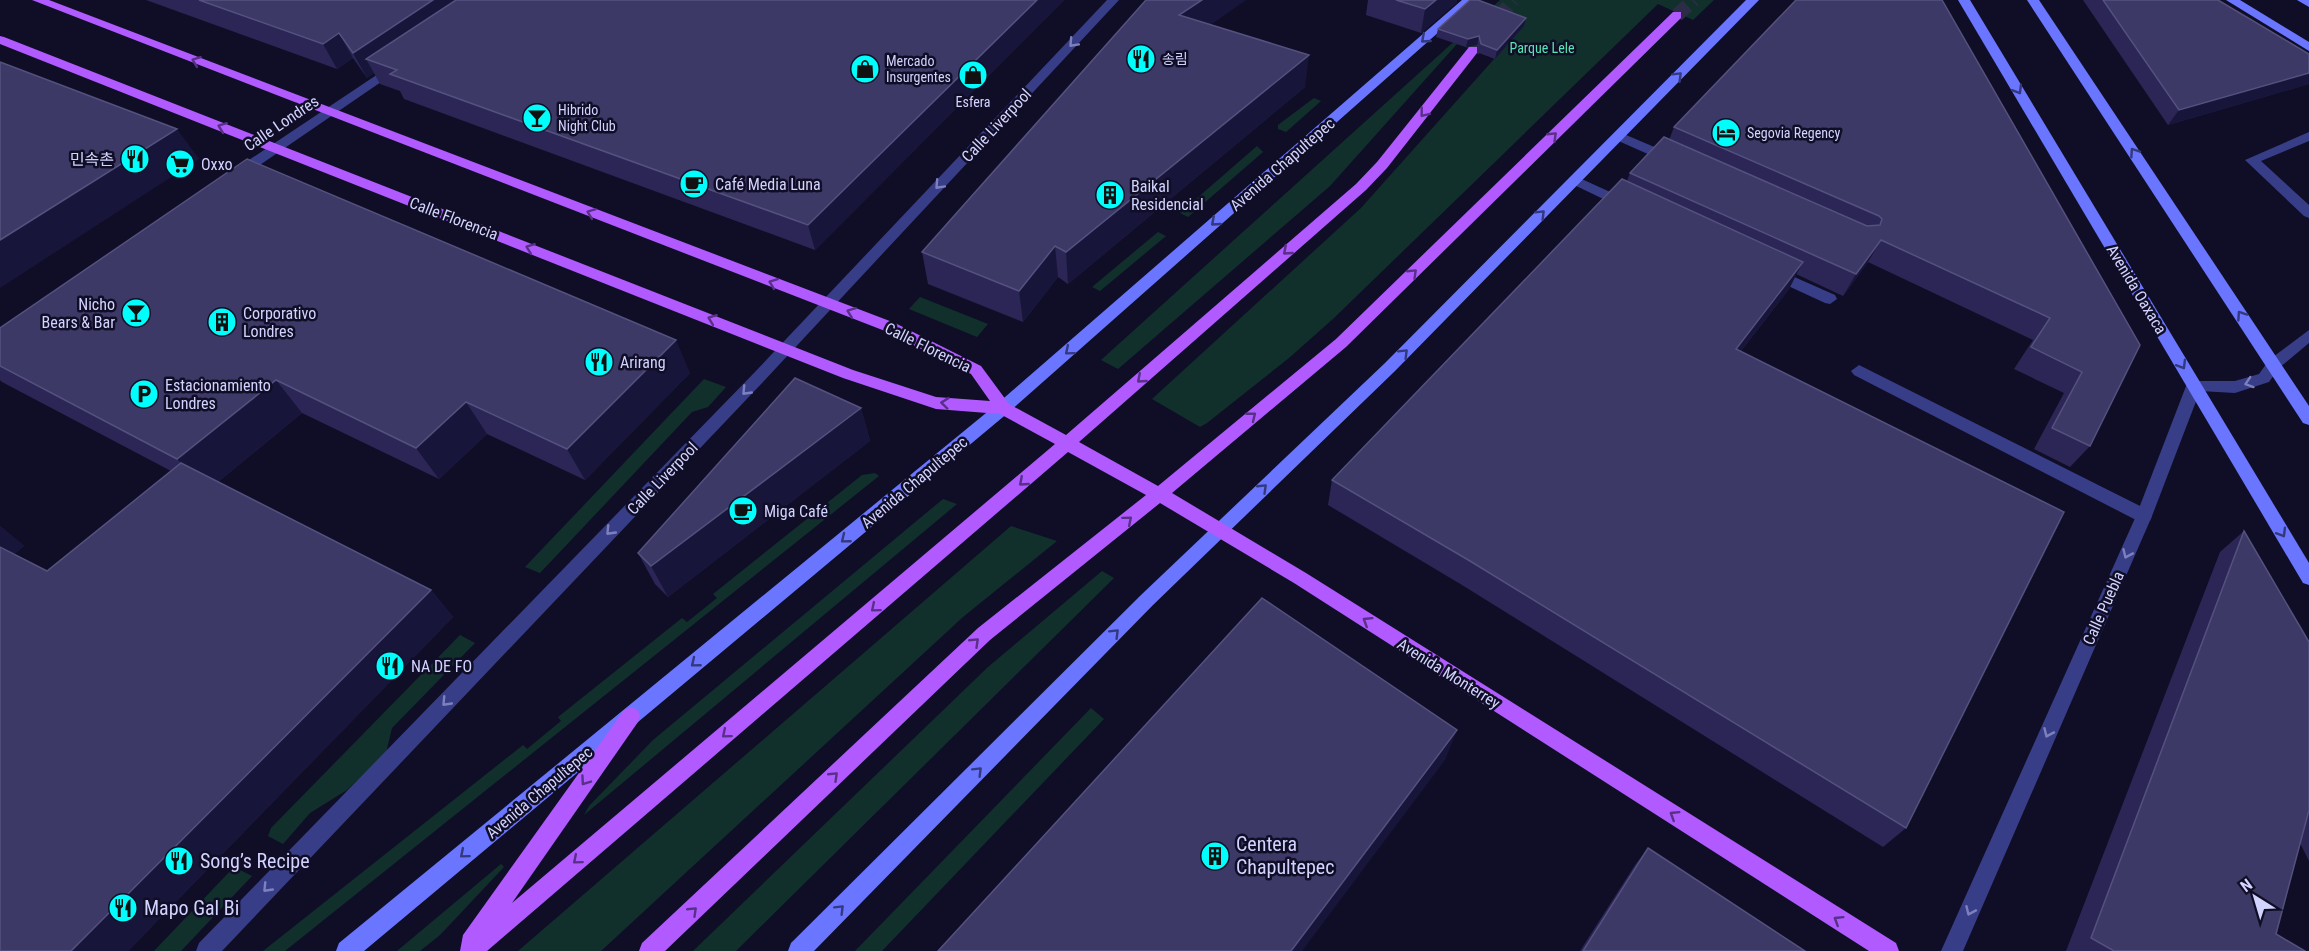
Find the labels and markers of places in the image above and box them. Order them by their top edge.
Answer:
restaurant icon: 송림 [1125,43,1157,75]
place label: 송림 [1162,51,1188,67]
shop icon: Mercado Insurgentes [849,53,881,85]
place label: Mercado Insurgentes [886,53,951,85]
shop icon: Esfera [957,59,989,91]
place label: Esfera [956,94,990,110]
bar icon: Hibrido Night Club [521,102,553,134]
place label: Hibrido Night Club [558,102,616,134]
hotel icon: Segovia Regency [1710,117,1742,149]
place label: Segovia Regency [1747,125,1840,141]
restaurant icon: 민속촌 [119,143,151,175]
supermarket icon: Oxxo [164,148,196,180]
place label: 민속촌 [70,150,114,169]
place label: Oxxo [201,155,233,174]
cafe icon: Café Media Luna [678,168,710,200]
place label: Café Media Luna [715,175,821,194]
place label: Baikal Residencial [1131,177,1204,214]
building icon: Baikal Residencial [1094,179,1126,211]
place label: Nicho Bears & Bar [42,295,115,332]
bar icon: Nicho Bears & Bar [120,297,152,329]
place label: Corporativo Londres [243,304,316,341]
building icon: Corporativo Londres [206,306,238,338]
restaurant icon: Arirang [583,346,615,378]
place label: Arirang [620,353,666,372]
place label: Estacionamiento Londres [165,376,271,413]
parking icon: Estacionamiento Londres [128,378,160,410]
cafe icon: Miga Café [727,495,759,527]
place label: Miga Café [764,502,828,521]
restaurant icon: NA DE FO [374,650,406,682]
place label: NA DE FO [411,657,472,676]
place label: Centera Chapultepec [1236,832,1334,879]
building icon: Centera Chapultepec [1199,840,1231,872]
restaurant icon: Song’s Recipe [163,845,195,877]
place label: Song’s Recipe [200,849,310,873]
restaurant icon: Mapo Gal Bi [107,892,139,924]
place label: Mapo Gal Bi [144,896,239,920]

